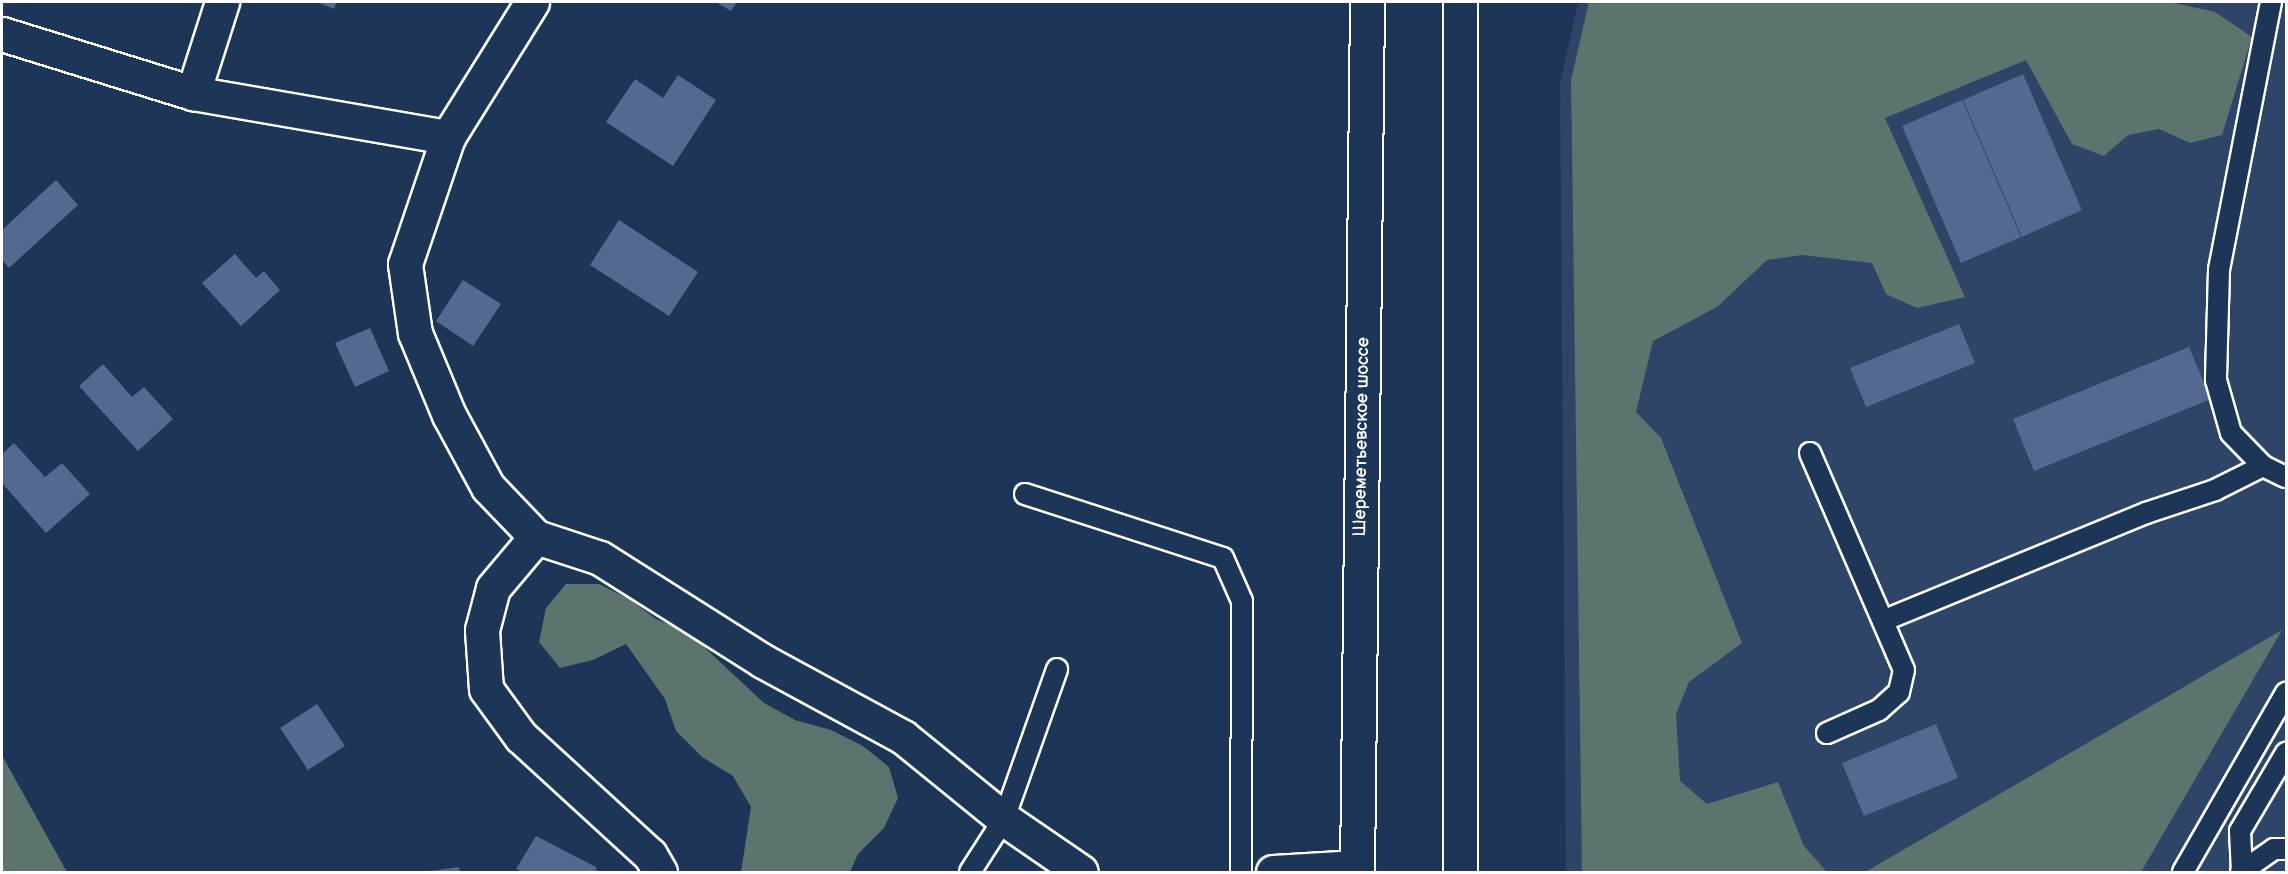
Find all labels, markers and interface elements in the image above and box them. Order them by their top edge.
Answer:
street label: Шереметьевское шоссе [1349,337,1375,537]

